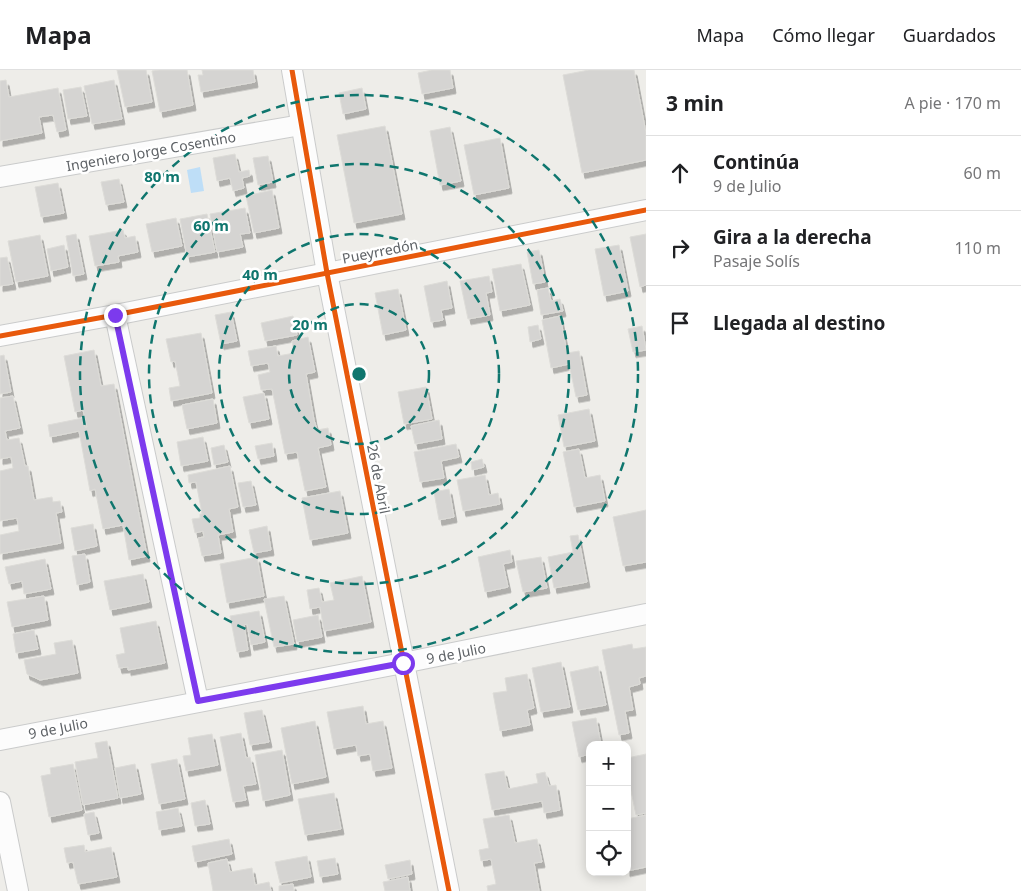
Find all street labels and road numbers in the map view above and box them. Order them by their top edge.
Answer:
street label: Ingeniero Jorge Cosentino [65,127,237,175]
street label: Pueyrredón [340,234,420,268]
street label: 26 de Abril [363,443,395,515]
street label: 9 de Julio [425,638,487,668]
street label: 9 de Julio [27,713,89,743]

